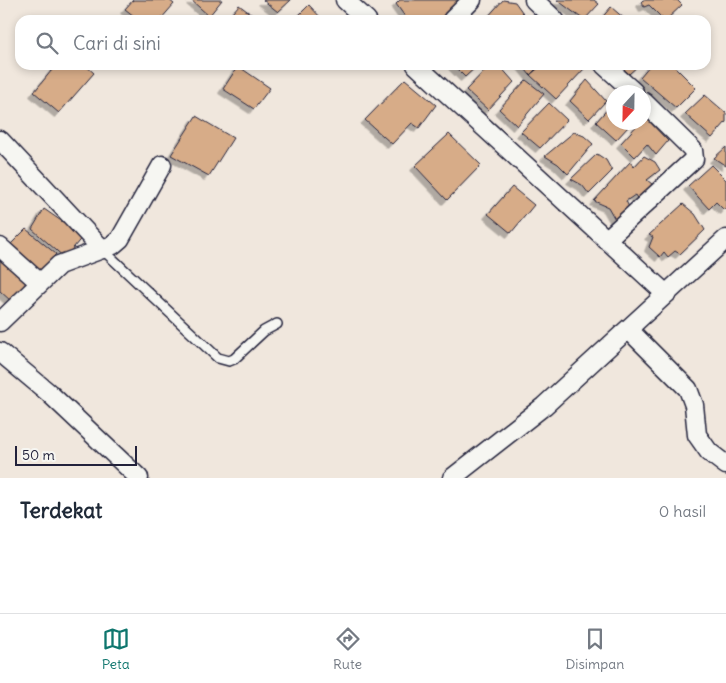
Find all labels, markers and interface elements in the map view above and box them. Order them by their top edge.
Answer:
search box [15,15,711,70]
icon: search [33,29,61,57]
text: Cari di sini [73,31,161,55]
north arrow [606,85,651,130]
scale bar [15,443,138,466]
text: 50 m [22,446,55,464]
text: Terdekat [20,497,102,524]
text: 0 hasil [659,501,706,521]
tab: Peta [102,625,130,673]
tab: Rute [333,625,362,673]
tab: Disimpan [565,625,624,673]

